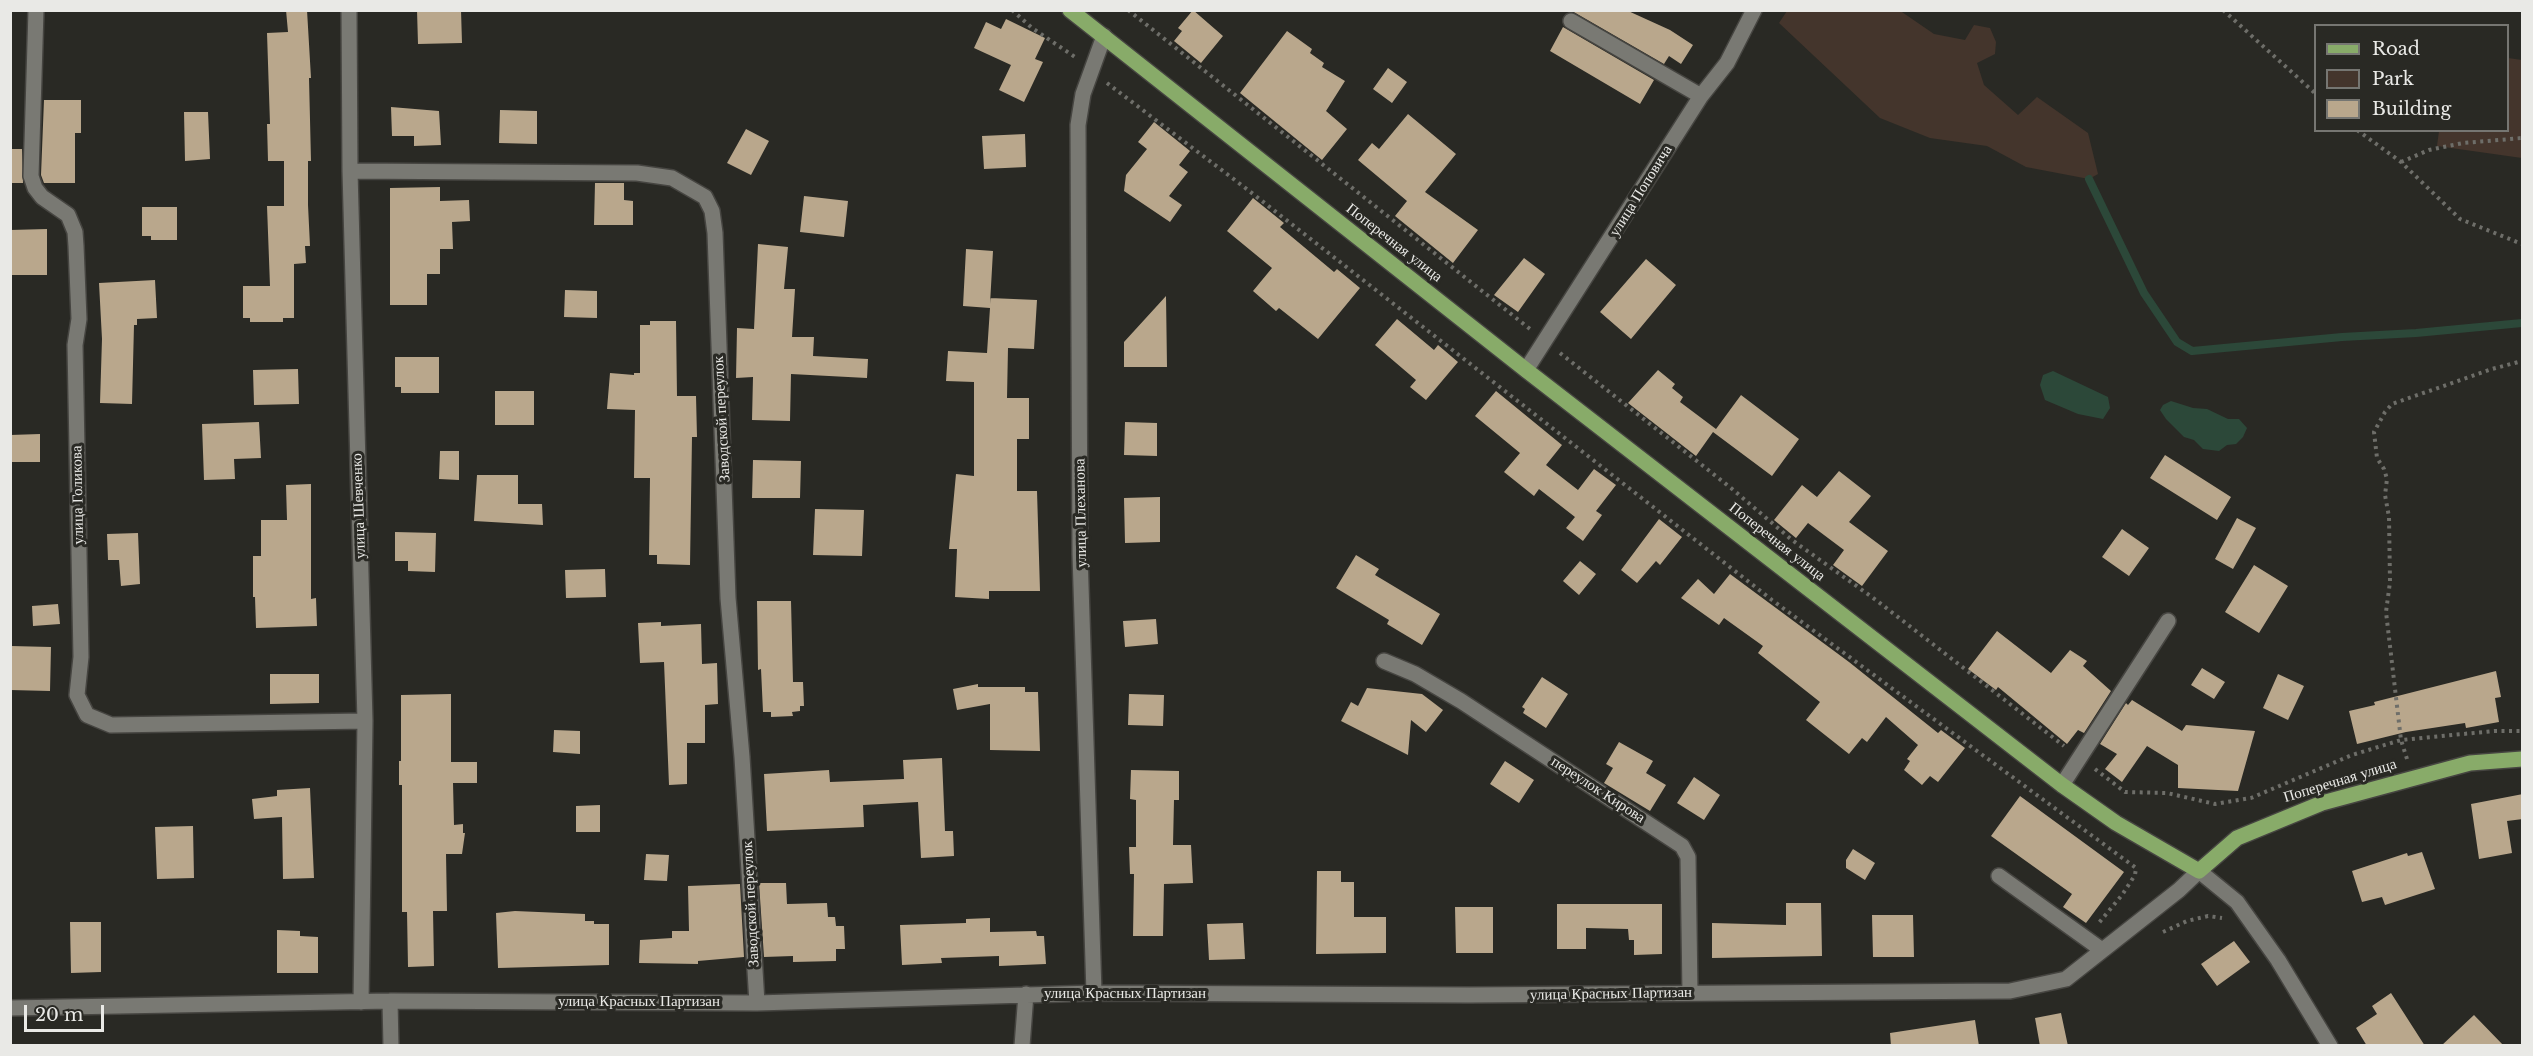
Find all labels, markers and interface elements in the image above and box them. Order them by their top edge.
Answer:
legend [2314,24,2509,132]
text: Road [2372,38,2420,60]
text: Park [2372,68,2414,90]
text: Building [2372,98,2451,120]
street label: улица Поповича [1606,142,1676,240]
street label: Поперечная улица [1342,200,1446,286]
street label: Заводской переулок [710,355,734,483]
street label: улица Голикова [68,445,88,545]
street label: улица Шевченко [348,453,370,559]
street label: улица Плеханова [1071,458,1091,568]
street label: Поперечная улица [1725,499,1829,585]
street label: переулок Кирова [1548,753,1648,827]
street label: Поперечная улица [2281,755,2399,807]
street label: Заводской переулок [739,840,763,968]
street label: улица Красных Партизан [1530,984,1692,1004]
street label: улица Красных Партизан [1044,985,1206,1003]
scale bar [27,993,106,1031]
street label: улица Красных Партизан [558,993,720,1011]
text: 20 m [35,1004,83,1026]

